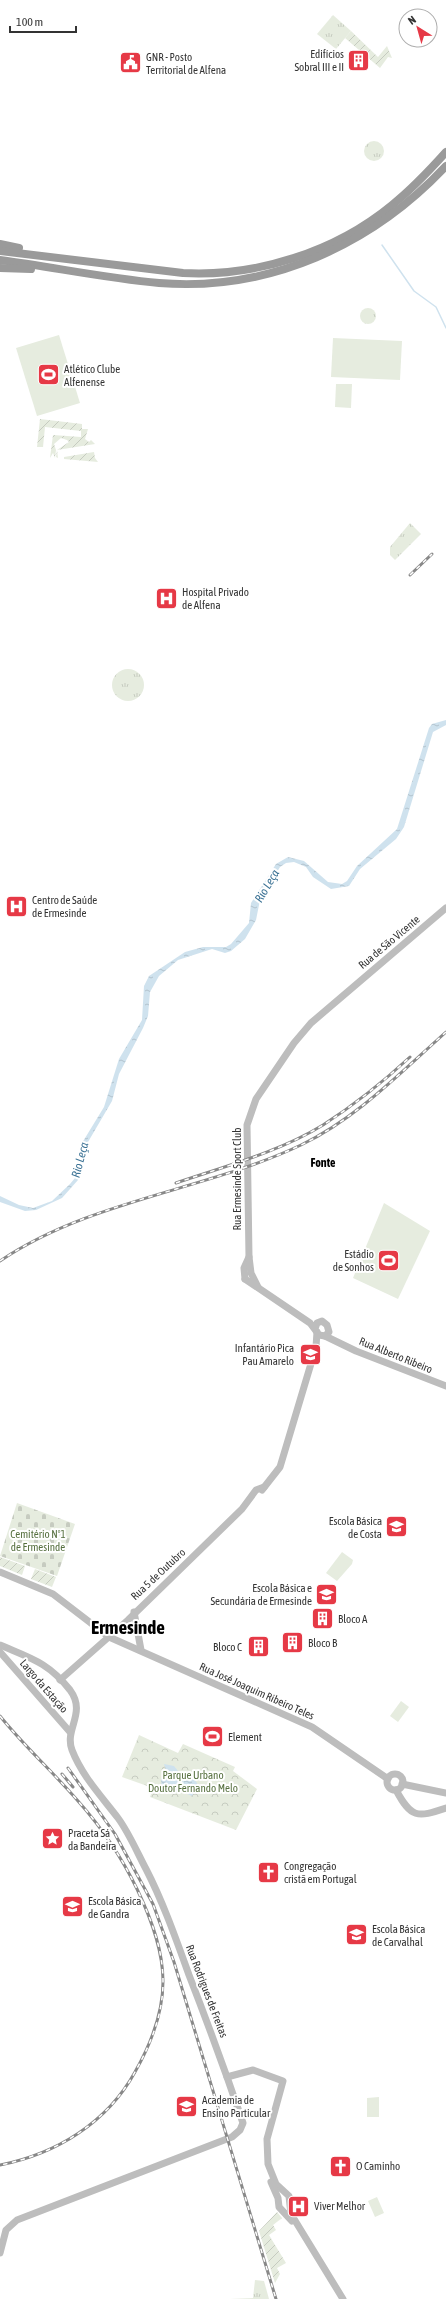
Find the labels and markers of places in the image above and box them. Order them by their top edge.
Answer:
building icon: Edifícios Sobral III e II [346,47,372,73]
place label: Edifícios Sobral III e II [294,48,344,73]
public building icon: GNR - Posto Territorial de Alfena [118,50,144,76]
place label: GNR - Posto Territorial de Alfena [146,51,226,76]
sports icon: Atlético Clube Alfenense [35,362,61,388]
place label: Atlético Clube Alfenense [64,363,120,388]
hospital icon: Hospital Privado de Alfena [154,585,180,611]
place label: Hospital Privado de Alfena [182,586,249,611]
hospital icon: Centro de Saúde de Ermesinde [4,893,30,919]
place label: Centro de Saúde de Ermesinde [32,894,97,919]
sports icon: Estádio de Sonhos [376,1247,402,1273]
place label: Estádio de Sonhos [333,1248,374,1273]
school or university icon: Infantário Pica Pau Amarelo [297,1341,323,1367]
place label: Infantário Pica Pau Amarelo [235,1342,294,1367]
school or university icon: Escola Básica de Costa [384,1514,410,1540]
place label: Escola Básica de Costa [329,1515,382,1540]
school or university icon: Escola Básica e Secundária de Ermesinde [314,1581,340,1607]
place label: Escola Básica e Secundária de Ermesinde [210,1582,312,1607]
building icon: Bloco A [310,1606,336,1632]
place label: Bloco A [338,1613,368,1625]
building icon: Bloco B [280,1630,306,1656]
building icon: Bloco C [245,1634,271,1660]
place label: Bloco B [308,1637,338,1649]
place label: Bloco C [213,1641,242,1653]
sports icon: Element [199,1724,225,1750]
place label: Element [228,1731,262,1743]
place icon: Praceta Sá da Bandeira [39,1826,65,1852]
place label: Praceta Sá da Bandeira [68,1827,116,1852]
church icon: Congregação cristã em Portugal [256,1859,282,1885]
place label: Congregação cristã em Portugal [284,1860,357,1885]
school or university icon: Escola Básica de Gandra [59,1894,85,1920]
place label: Escola Básica de Gandra [88,1895,141,1920]
school or university icon: Escola Básica de Carvalhal [344,1922,370,1948]
place label: Escola Básica de Carvalhal [372,1923,425,1948]
school or university icon: Academia de Ensino Particular [173,2093,199,2119]
place label: Academia de Ensino Particular [202,2094,271,2119]
church icon: O Caminho [327,2153,353,2179]
place label: O Caminho [356,2160,400,2172]
hospital icon: Viver Melhor [286,2193,312,2219]
place label: Viver Melhor [314,2200,366,2212]

